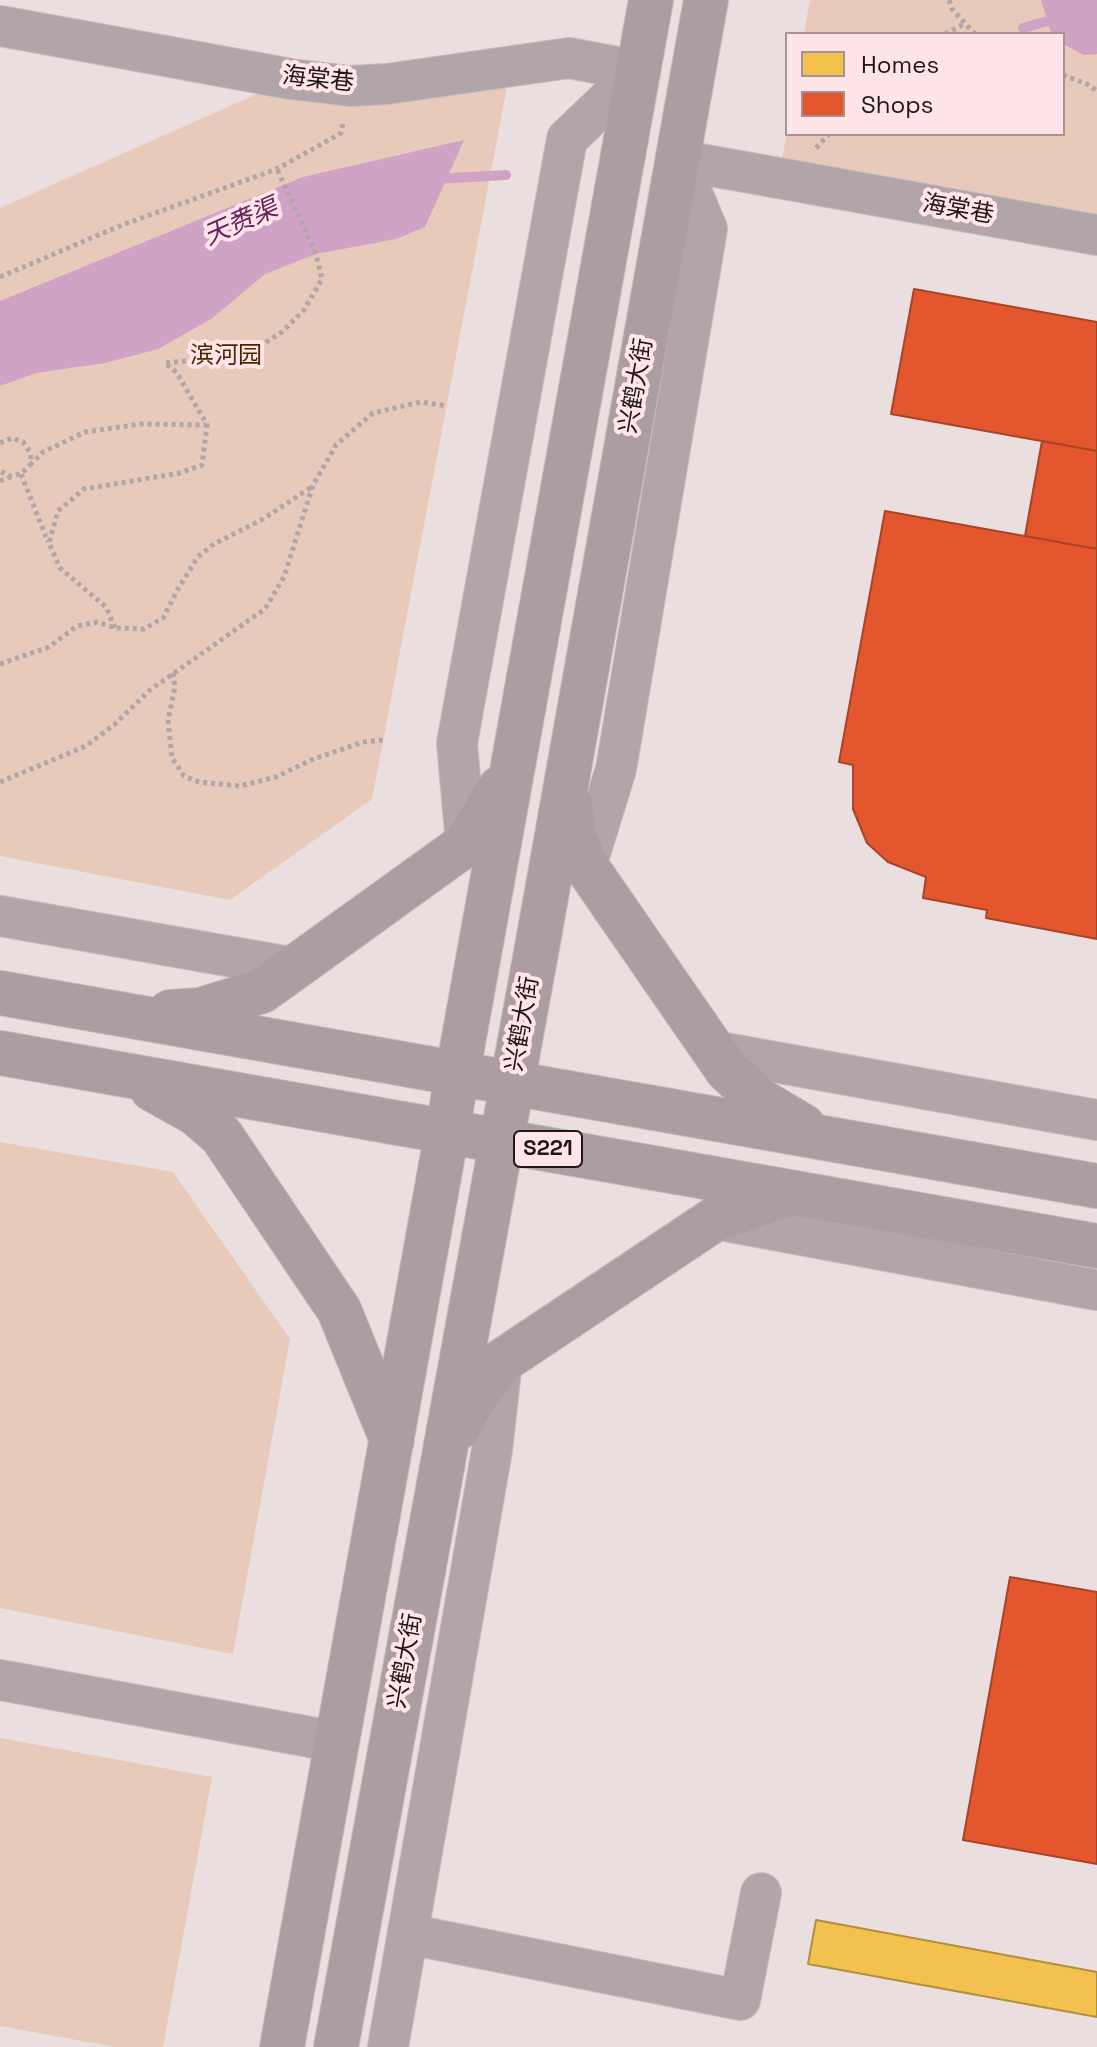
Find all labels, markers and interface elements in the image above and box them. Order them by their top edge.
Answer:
legend [785,32,1065,136]
text: Homes [861,49,939,80]
street label: 海棠巷 [281,62,355,98]
text: Shops [861,89,933,120]
street label: 海棠巷 [920,190,996,230]
water label: 天赉渠 [199,193,283,253]
street label: 兴鹤大街 [614,336,660,436]
park label: 滨河园 [190,342,262,370]
street label: 兴鹤大街 [500,974,546,1074]
road number: S221 [514,1131,582,1167]
street label: 兴鹤大街 [383,1611,429,1711]

